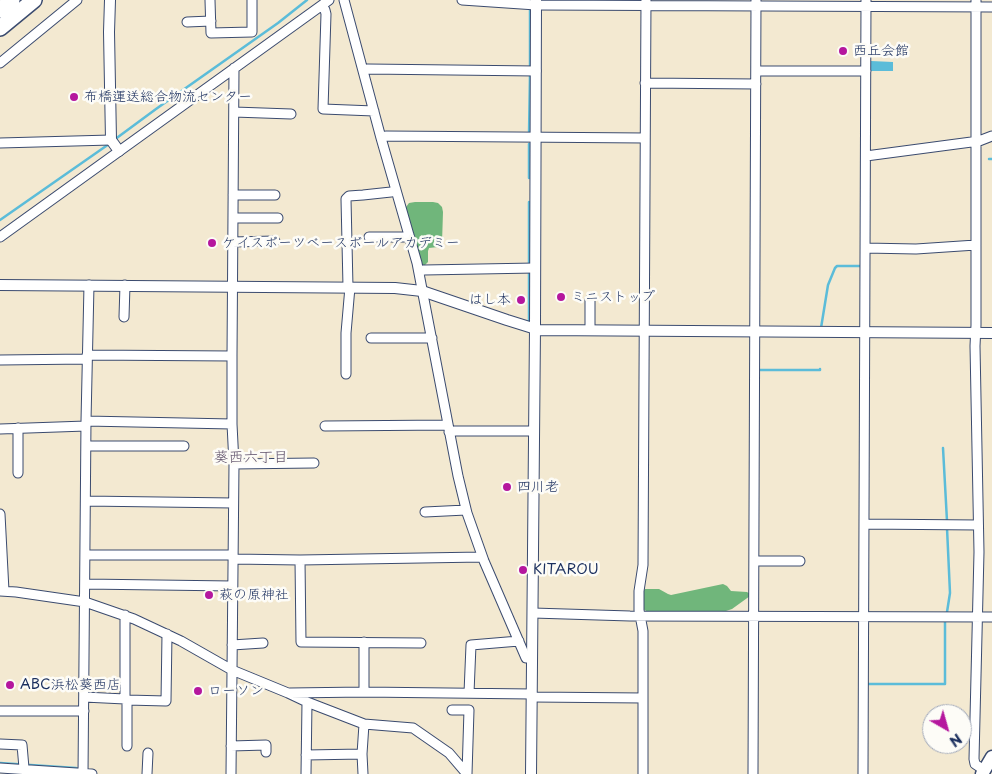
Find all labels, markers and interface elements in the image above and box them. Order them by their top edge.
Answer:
place label: 西丘会館 [853,43,909,59]
marker: 西丘会館 [837,45,849,57]
place label: 布橋運送総合物流センター [84,89,252,105]
marker: 布橋運送総合物流センター [68,91,80,103]
place label: ケイスポーツベースボールアカデミー [222,235,460,251]
marker: ケイスポーツベースボールアカデミー [206,237,218,249]
place label: ミニストップ [571,289,655,305]
marker: ミニストップ [555,291,567,303]
place label: はし本 [469,292,511,308]
marker: はし本 [515,294,527,306]
district label: 葵西六丁目 [214,449,288,467]
place label: 四川老 [517,479,559,495]
marker: 四川老 [501,481,513,493]
place label: KITAROU [533,562,599,578]
marker: KITAROU [517,564,529,576]
place label: 萩の原神社 [219,587,289,603]
marker: 萩の原神社 [203,589,215,601]
place label: ABC浜松葵西店 [20,677,121,693]
marker: ABC浜松葵西店 [4,679,16,691]
place label: ローソン [208,683,264,699]
marker: ローソン [192,685,204,697]
north arrow [922,704,972,754]
text: N [945,729,967,752]

